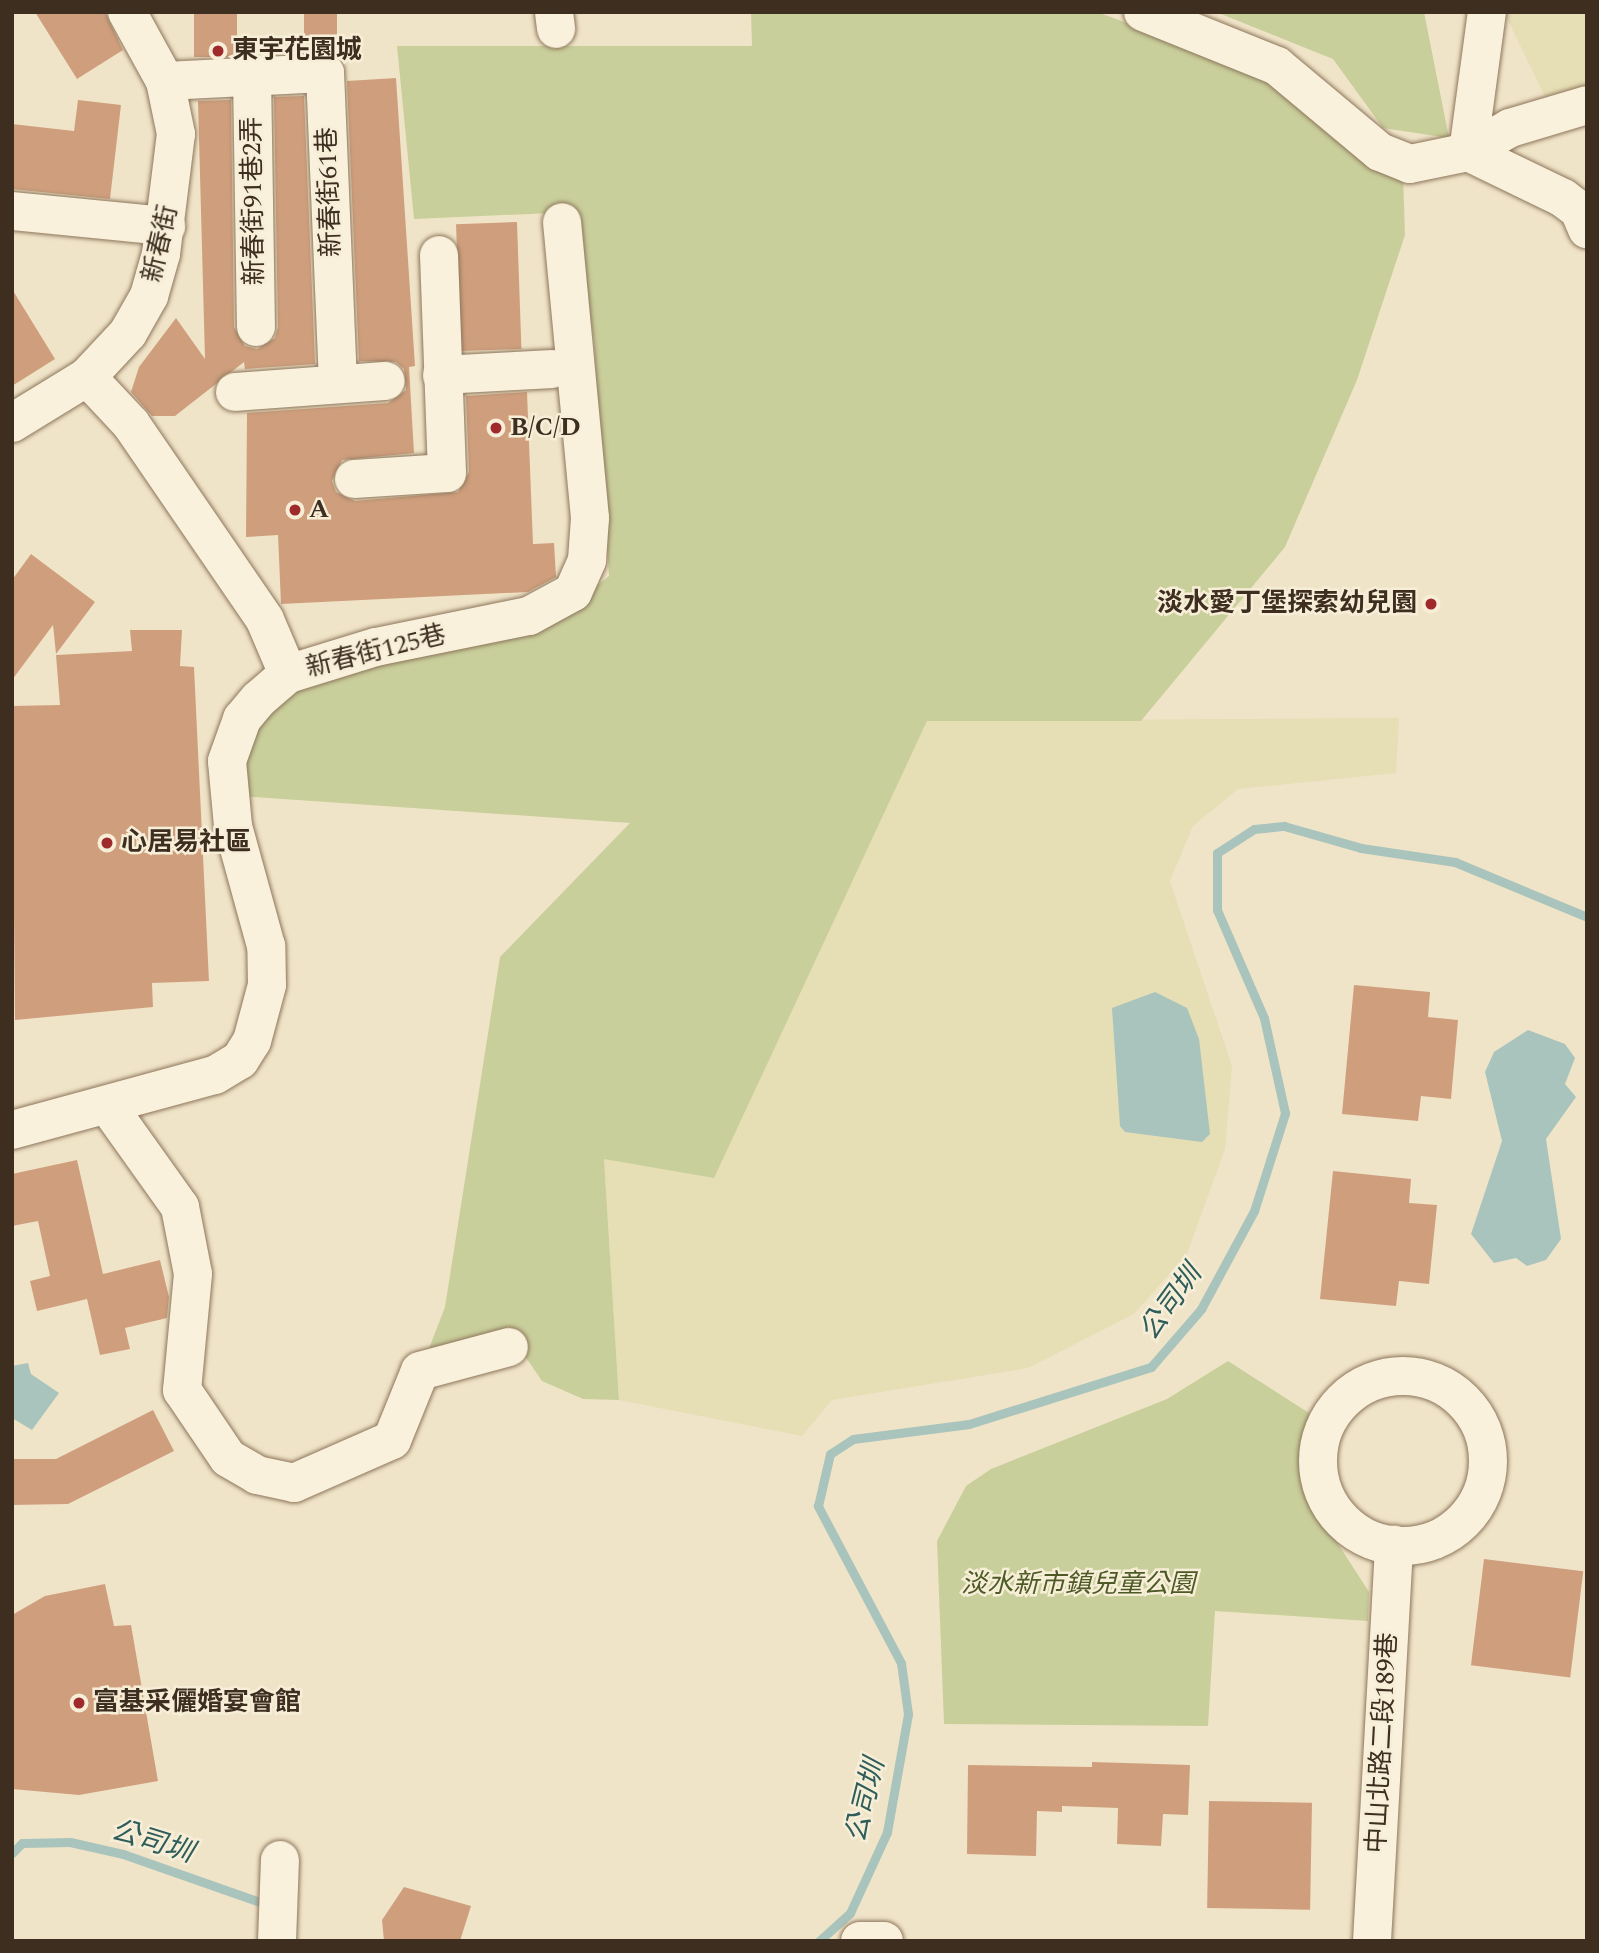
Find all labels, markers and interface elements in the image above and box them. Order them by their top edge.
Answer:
place label: 東宇花園城 [232,35,362,67]
marker: 東宇花園城 [210,43,226,59]
street label: 新春街91巷2弄 [237,116,271,286]
street label: 新春街61巷 [312,126,348,258]
street label: 新春街 [137,202,185,286]
place label: B/C/D [510,412,581,444]
marker: B/C/D [488,420,504,436]
place label: A [309,494,329,526]
marker: A [287,502,303,518]
place label: 淡水愛丁堡探索幼兒園 [1157,588,1417,620]
marker: 淡水愛丁堡探索幼兒園 [1423,596,1439,612]
street label: 新春街125巷 [303,620,449,684]
place label: 心居易社區 [121,827,251,859]
marker: 心居易社區 [99,835,115,851]
water label: 公司圳 [1133,1259,1209,1347]
park label: 淡水新市鎮兒童公園 [961,1569,1195,1601]
street label: 中山北路二段189巷 [1362,1632,1404,1854]
place label: 富基采儷婚宴會館 [93,1687,301,1719]
marker: 富基采儷婚宴會館 [71,1695,87,1711]
water label: 公司圳 [840,1756,892,1846]
water label: 公司圳 [107,1814,197,1870]

